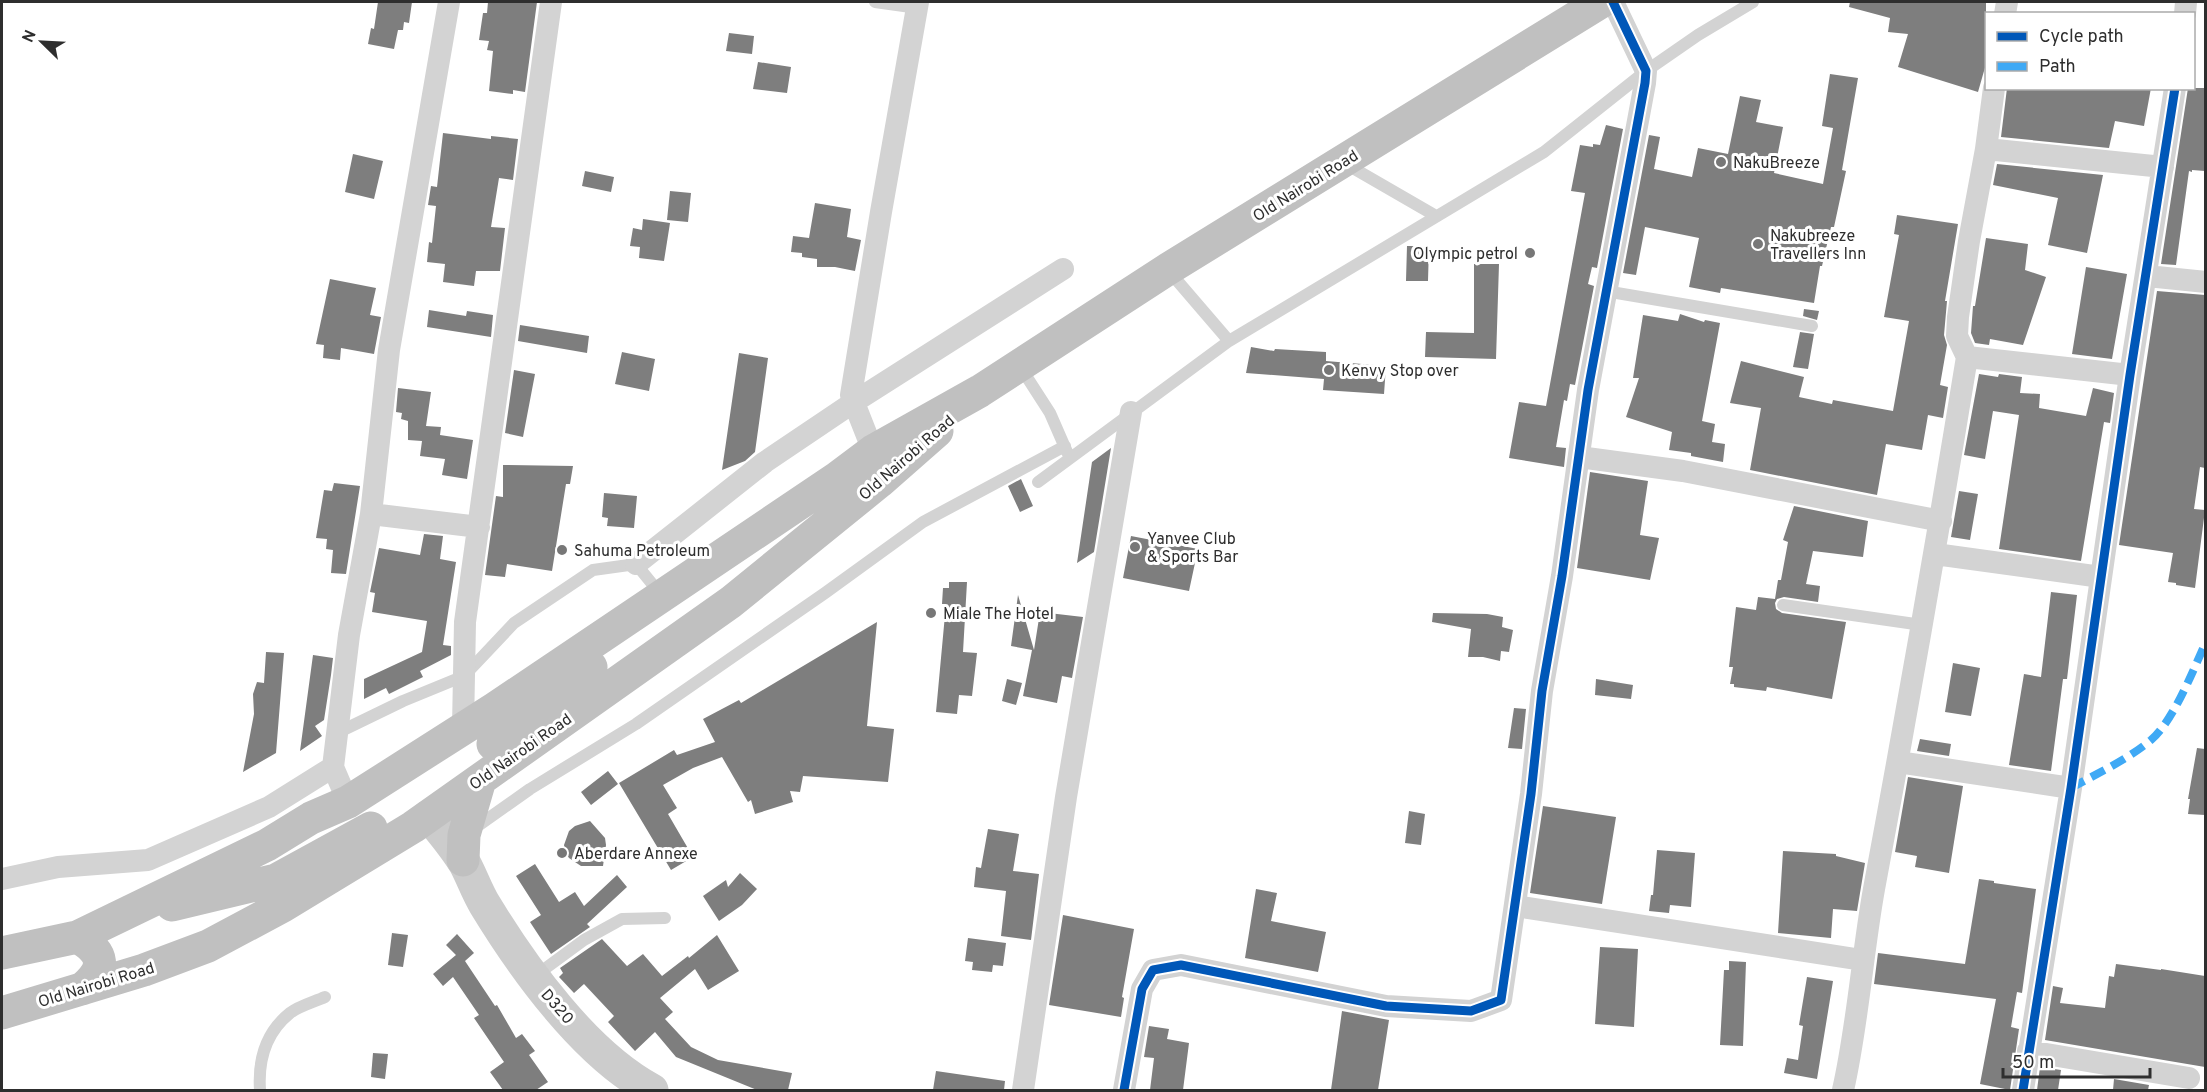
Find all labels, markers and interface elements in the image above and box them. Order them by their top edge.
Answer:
north arrow [12,12,72,72]
legend [1985,12,2195,90]
text: Cycle path [2039,26,2124,49]
text: N [19,27,42,46]
text: Path [2039,56,2076,79]
street label: Old Nairobi Road [1250,146,1362,227]
place label: NakuBreeze [1733,154,1820,174]
marker: NakuBreeze [1714,155,1728,169]
place label: Nakubreeze Travellers Inn [1770,227,1866,265]
marker: Nakubreeze Travellers Inn [1751,237,1765,251]
place label: Olympic petrol [1413,245,1518,265]
marker: Olympic petrol [1523,246,1537,260]
place label: Kenvy Stop over [1341,362,1459,382]
marker: Kenvy Stop over [1322,363,1336,377]
street label: Old Nairobi Road [855,411,959,506]
place label: Yanvee Club & Sports Bar [1147,530,1238,568]
marker: Yanvee Club & Sports Bar [1128,540,1142,554]
place label: Sahuma Petroleum [574,542,710,562]
marker: Sahuma Petroleum [555,543,569,557]
place label: Miale The Hotel [943,605,1054,625]
marker: Miale The Hotel [924,606,938,620]
street label: Old Nairobi Road [466,710,576,795]
place label: Aberdare Annexe [574,845,698,865]
marker: Aberdare Annexe [555,846,569,860]
street label: Old Nairobi Road [36,959,157,1013]
street label: D320 [536,986,577,1029]
scale bar [2003,1041,2150,1079]
text: 50 m [2012,1052,2054,1075]

